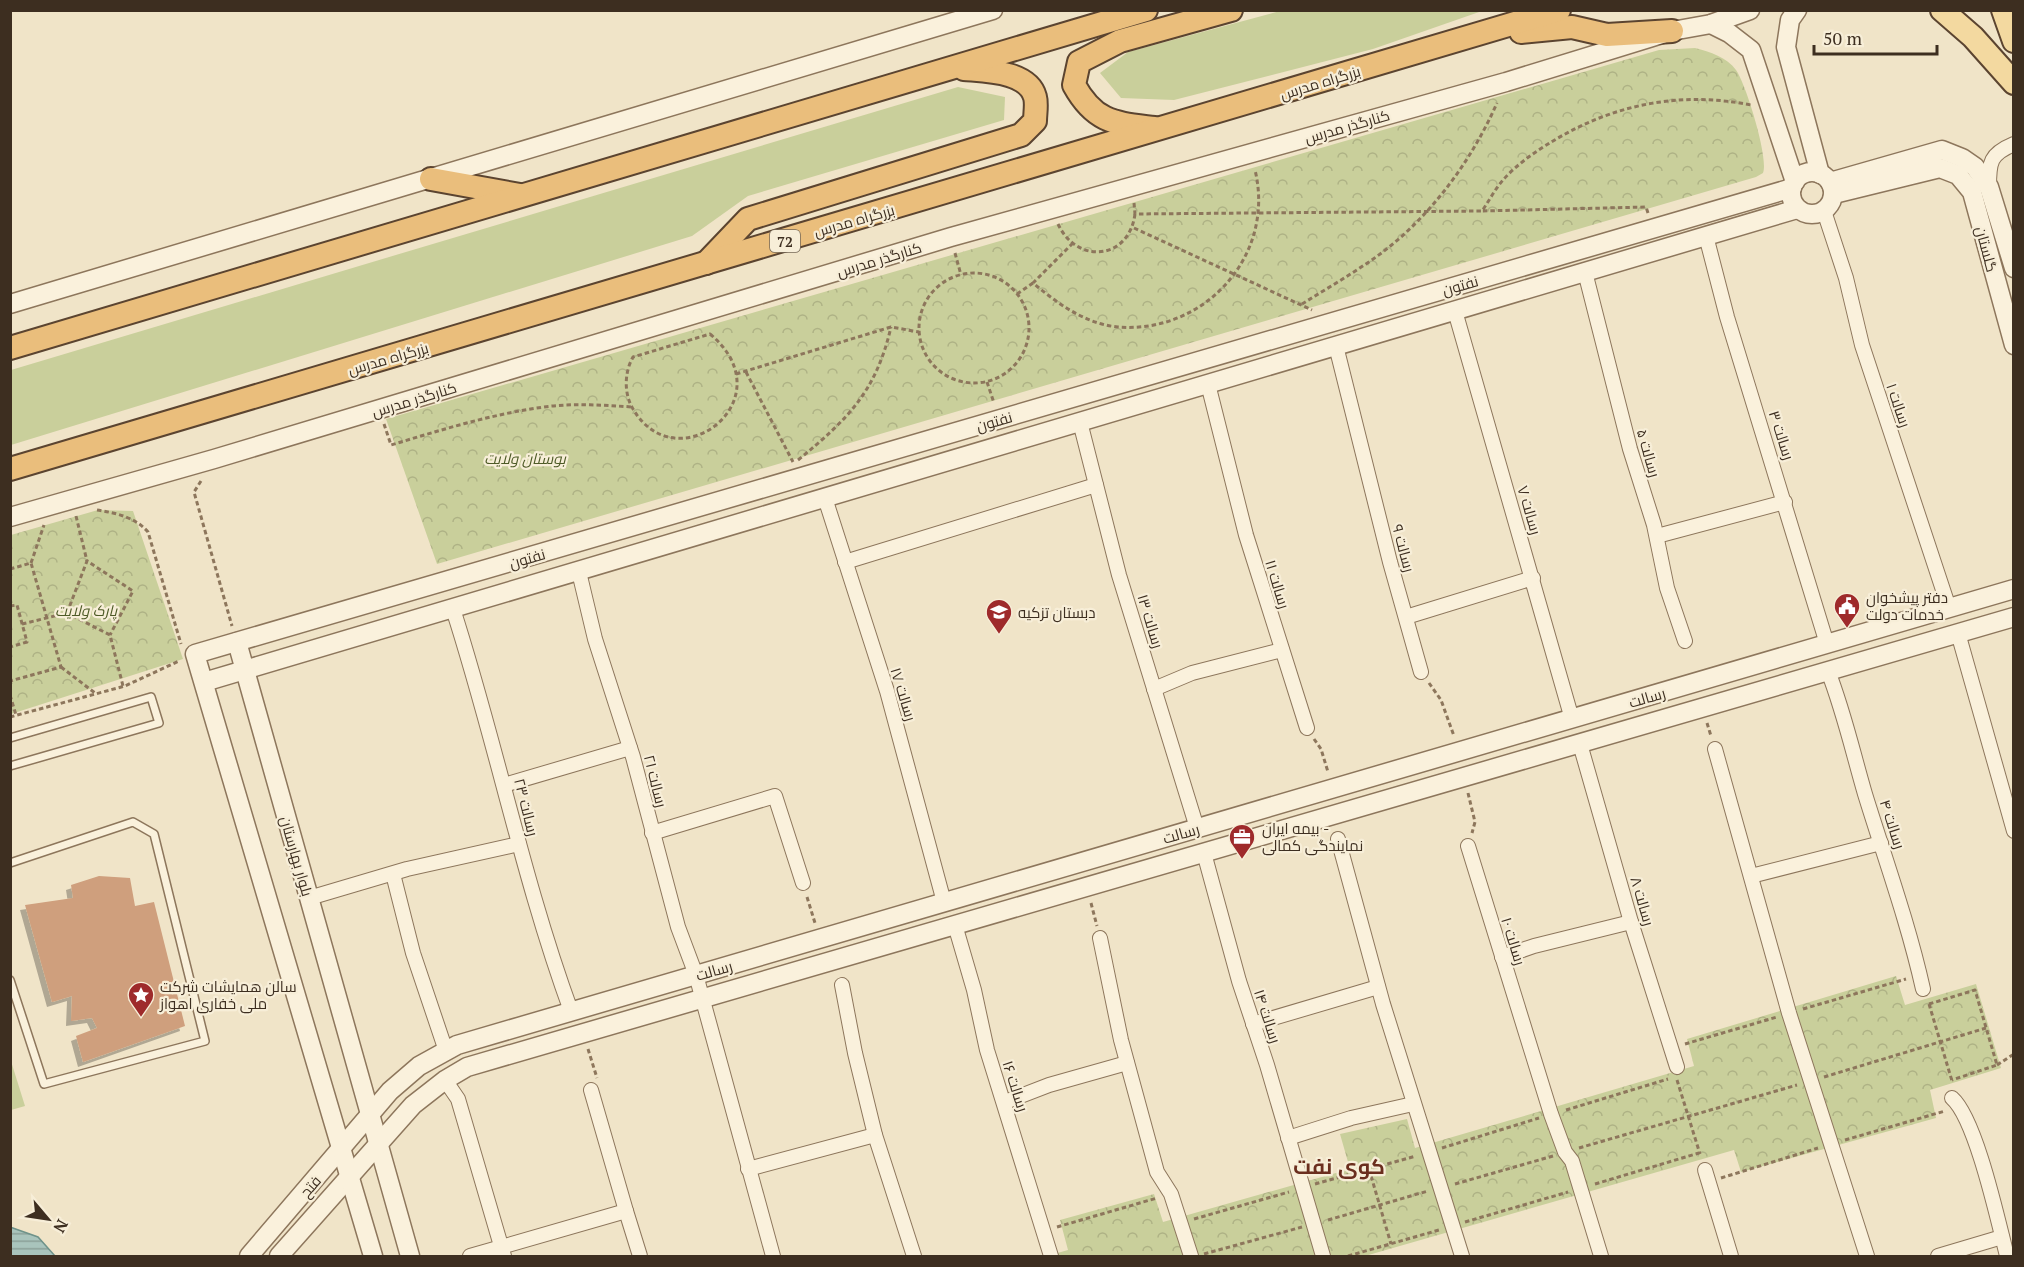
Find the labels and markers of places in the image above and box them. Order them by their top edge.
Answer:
place label: دفتر پیشخوان خدمات دولت [1866,587,1948,624]
public building icon: دفتر پیشخوان خدمات دولت [1832,591,1862,629]
school or university icon: دبستان تزکیه [984,597,1014,635]
place label: دبستان تزکیه [1018,602,1096,623]
place label: بیمه ایران - نمایندگى کمالى [1262,818,1363,856]
office icon: بیمه ایران - نمایندگى کمالى [1227,822,1257,860]
place label: سالن همایشات شرکت ملی خفاری اهواز [159,976,297,1014]
place icon: سالن همایشات شرکت ملی خفاری اهواز [126,980,156,1018]

